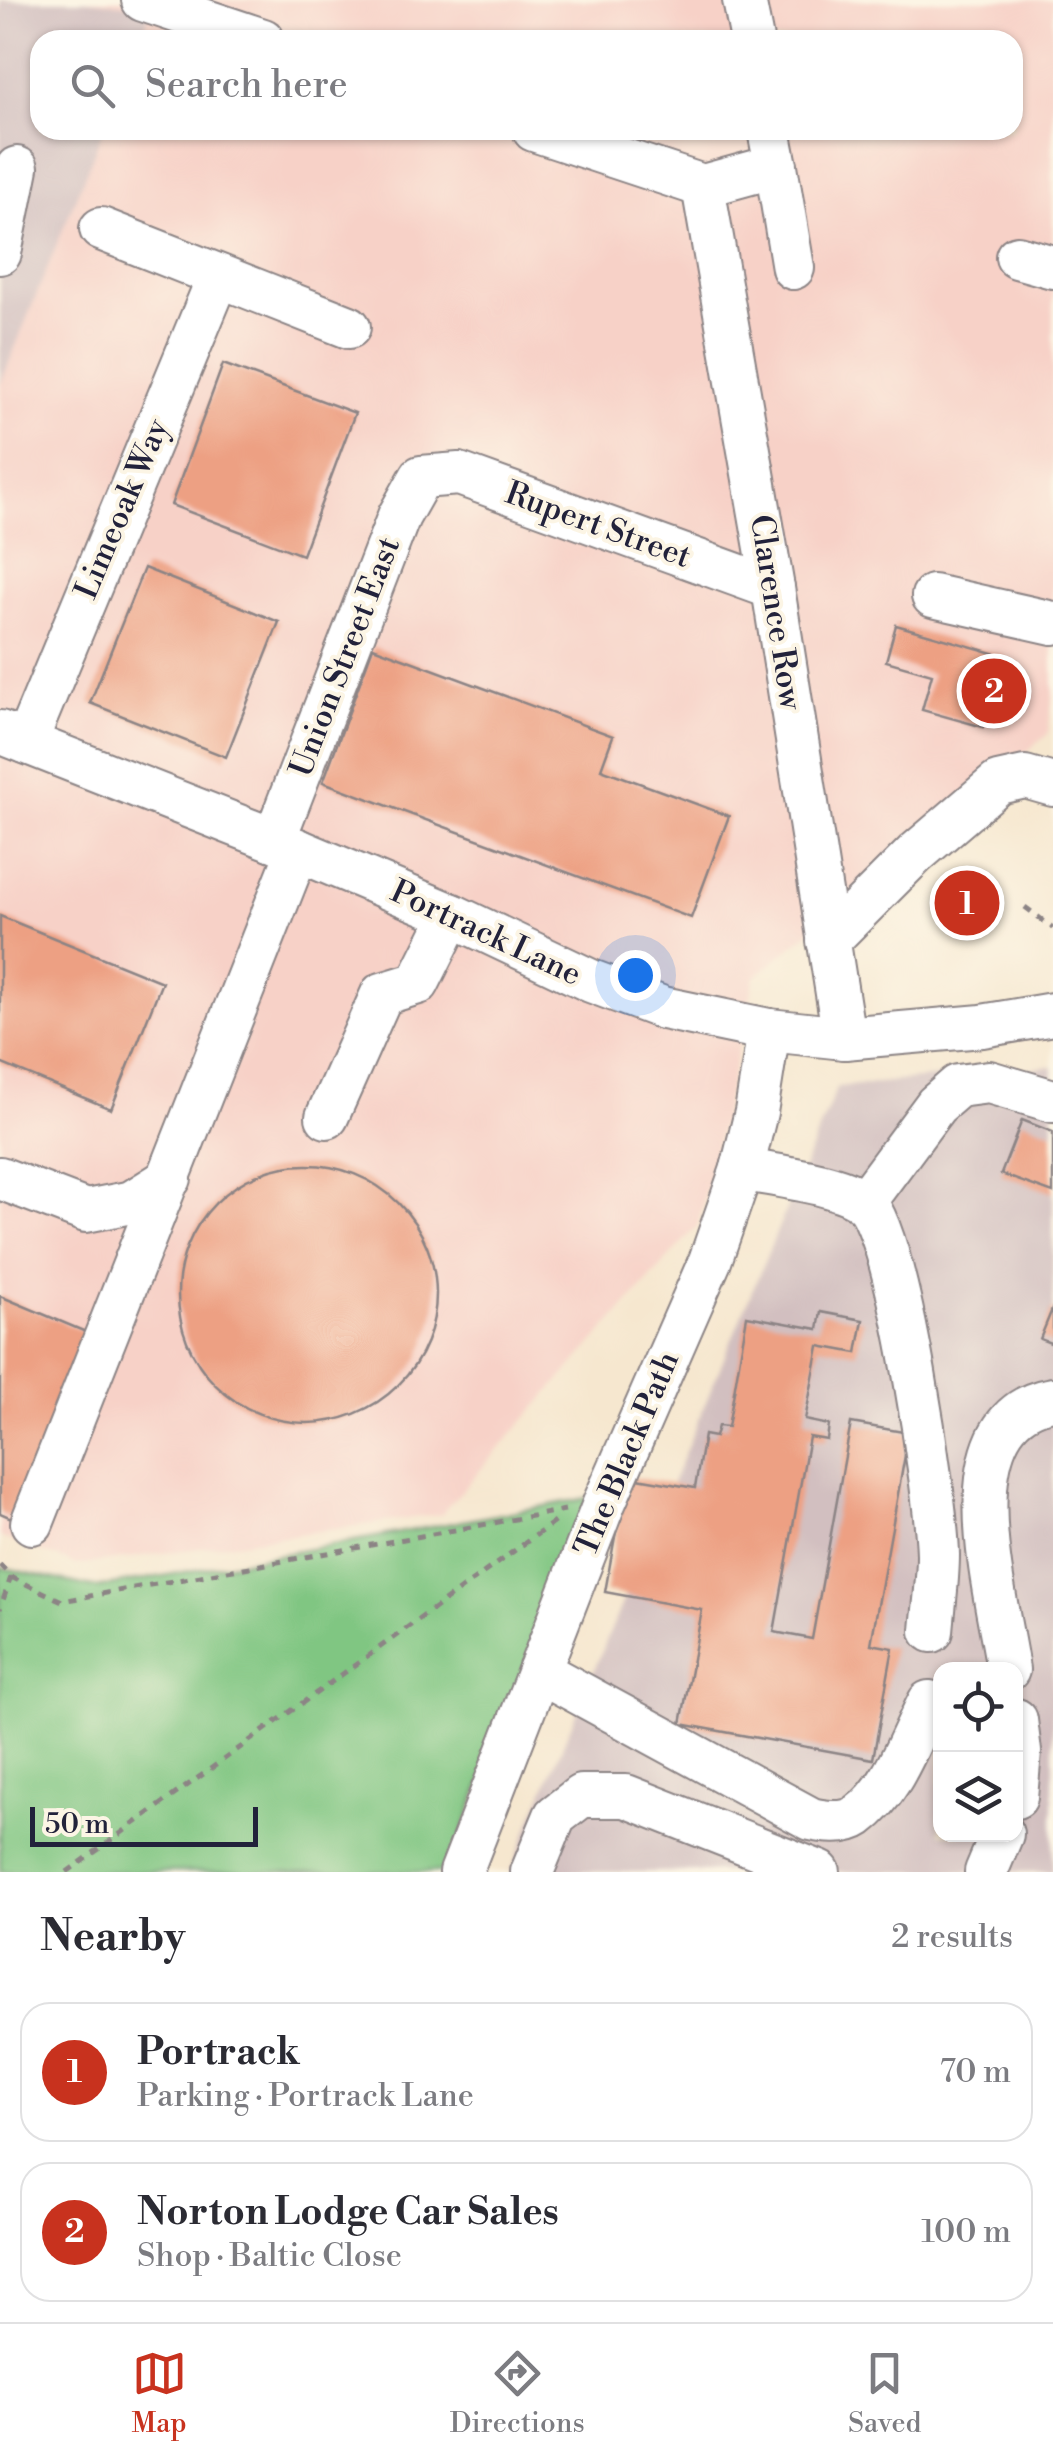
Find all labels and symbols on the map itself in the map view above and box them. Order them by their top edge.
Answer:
street label: Limeoak Way [66,412,178,605]
street label: Rupert Street [500,473,696,577]
street label: Clarence Row [741,512,811,713]
street label: Union Street East [281,531,409,783]
pin: 2 [962,654,1026,728]
pin: 1 [934,866,1000,940]
street label: Portrack Lane [384,871,588,995]
your location [610,950,661,1001]
street label: The Black Path [566,1346,688,1562]
scale bar [30,1802,258,1846]

